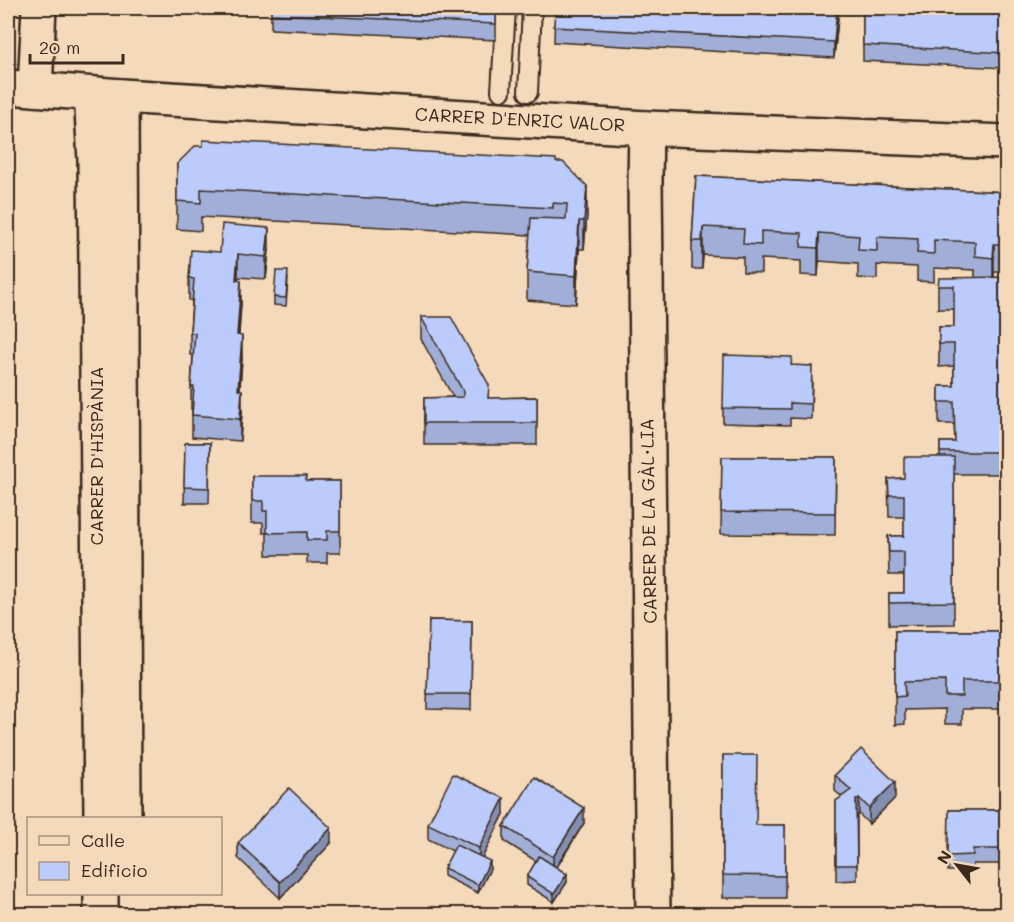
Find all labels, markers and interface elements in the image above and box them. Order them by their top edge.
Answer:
scale bar [30,27,123,65]
text: 20 m [39,35,80,59]
street label: CARRER D'ENRIC VALOR [414,102,626,136]
street label: CARRER D'HISPÀNIA [84,367,108,545]
street label: CARRER DE LA GÀL·LIA [634,418,662,624]
legend [27,817,222,895]
text: Calle [81,828,125,852]
north arrow [927,835,987,895]
text: N [932,846,956,868]
text: Edificio [81,858,148,882]

